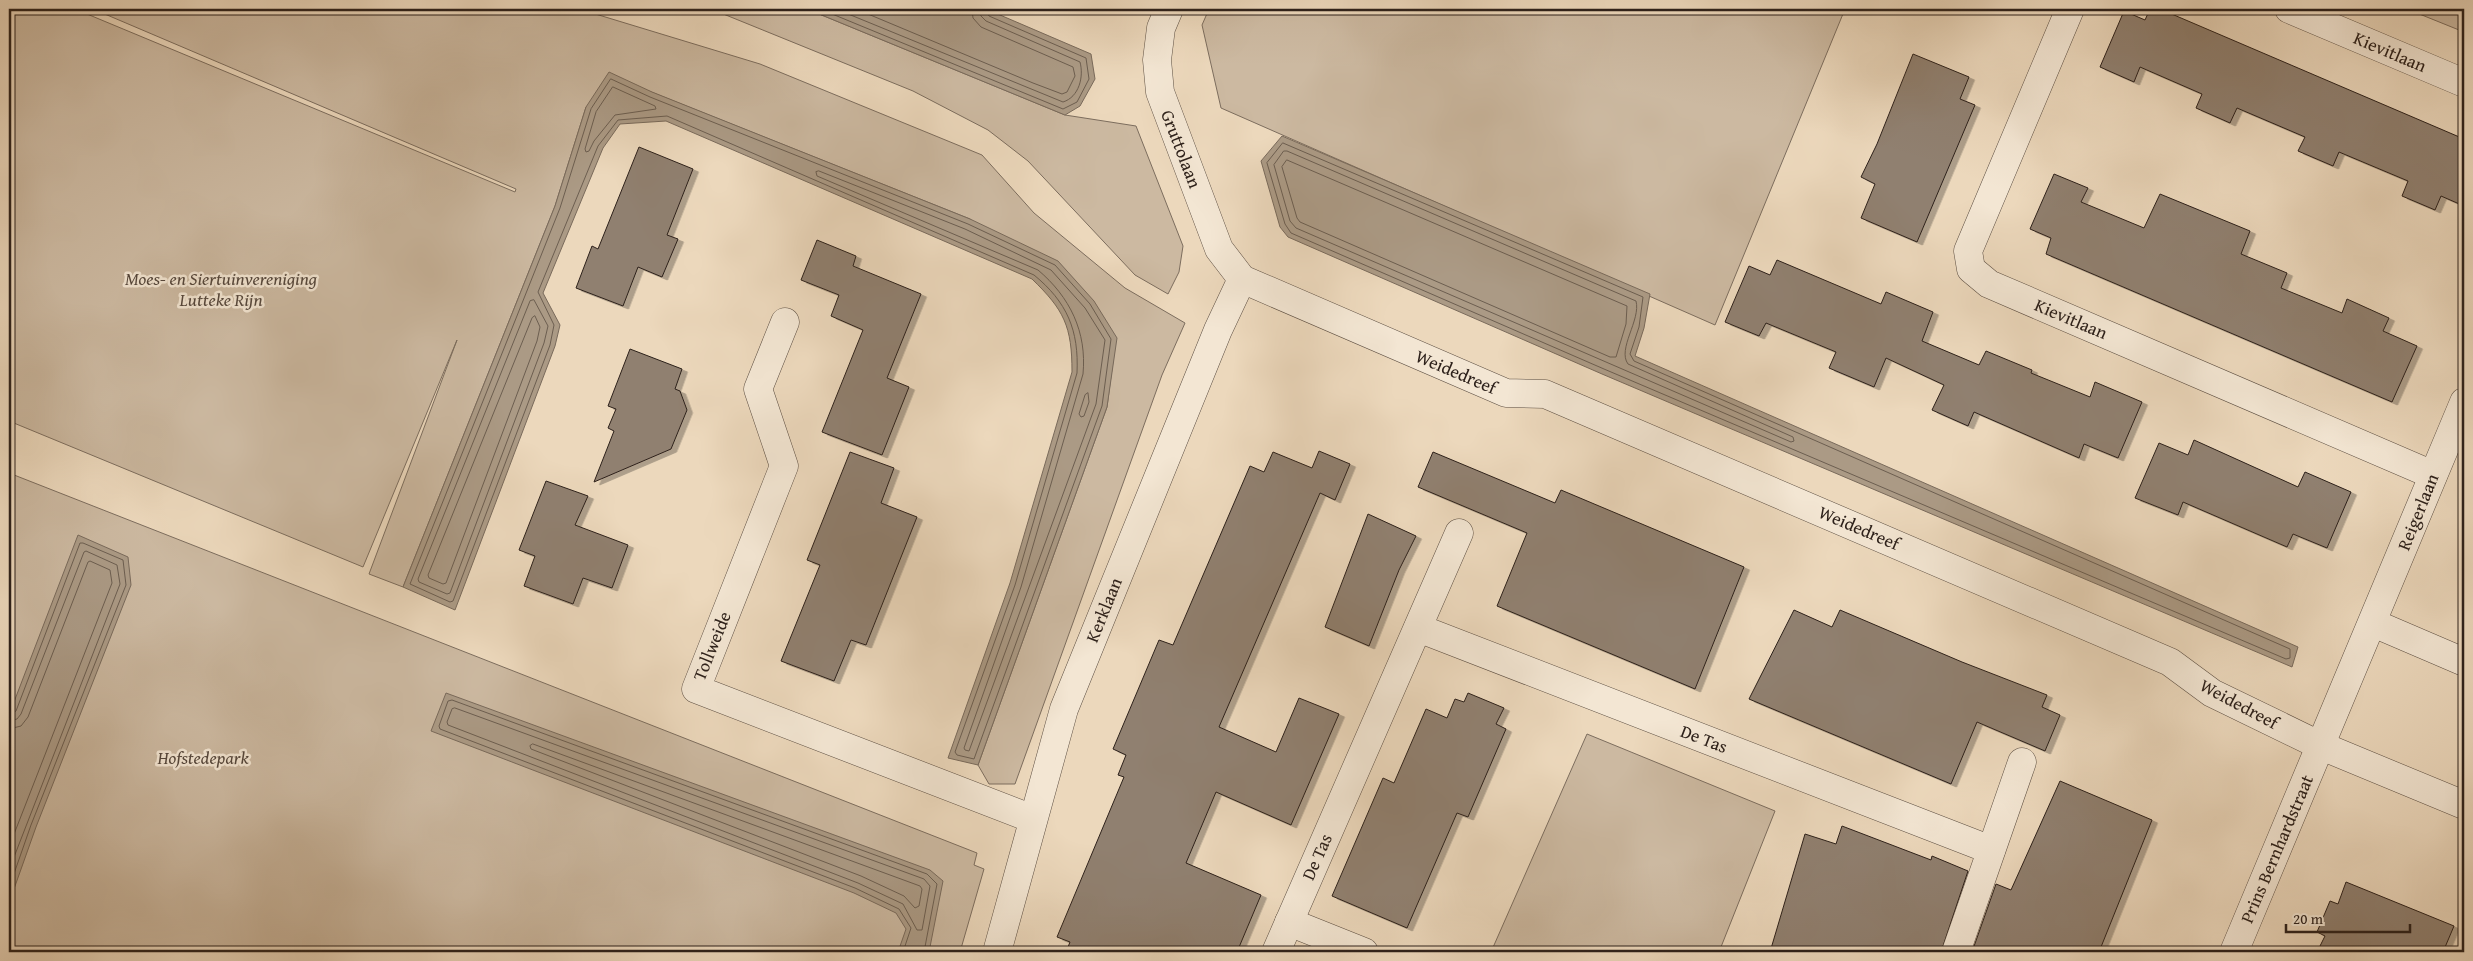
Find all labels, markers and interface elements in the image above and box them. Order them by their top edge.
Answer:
street label: Kievitlaan [2350,24,2431,79]
street label: Gruttolaan [1154,106,1209,192]
park label: Moes- en Siertuinvereniging Lutteke Rijn [125,265,317,313]
street label: Kievitlaan [2031,291,2112,346]
street label: Weidedreef [1412,342,1503,402]
street label: Reigerlaan [2390,469,2445,554]
street label: Weidedreef [1815,498,1906,558]
street label: Kerklaan [1078,573,1129,646]
street label: Tollweide [685,607,738,685]
street label: Weidedreef [2195,672,2285,737]
street label: De Tas [1677,717,1732,760]
park label: Hofstedepark [156,744,249,771]
street label: Prins Bernhardstraat [2233,770,2320,927]
street label: De Tas [1294,829,1339,884]
scale bar [2286,901,2409,933]
text: 20 m [2293,908,2324,929]

